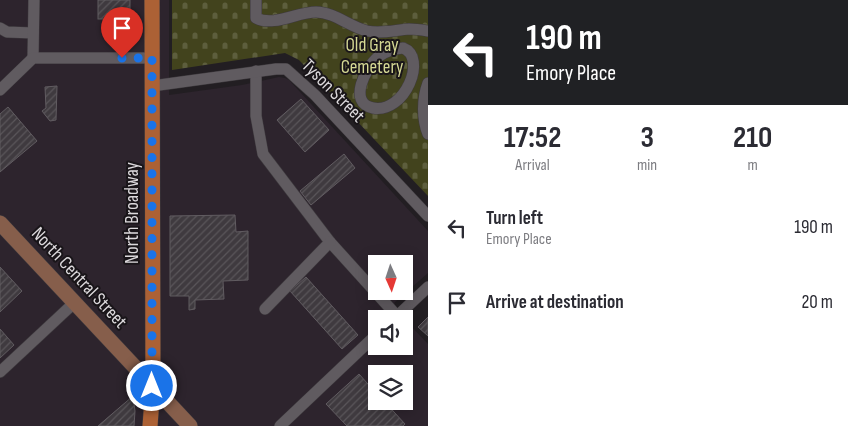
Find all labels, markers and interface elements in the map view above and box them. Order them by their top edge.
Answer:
pin [101,7,143,58]
icon: arrive [108,14,136,42]
text: 190 m [526,17,602,60]
icon: left [443,20,508,85]
park label: Old Gray Cemetery [341,34,404,79]
street label: Tyson Street [297,55,370,128]
text: Emory Place [526,60,616,87]
text: 17:52 [504,120,561,156]
text: 3 [640,120,654,156]
text: 210 [733,120,772,156]
text: Arrival [515,156,550,175]
text: min [637,156,657,175]
text: m [747,156,758,175]
street label: North Broadway [121,161,144,264]
text: Turn left [486,207,543,230]
icon: left [443,214,471,242]
text: 190 m [794,216,833,239]
street label: North Central Street [26,223,132,334]
text: Emory Place [486,230,552,249]
north arrow [368,255,412,300]
map controls [368,255,413,410]
icon: arrive [443,289,471,317]
text: Arrive at destination [486,291,624,314]
text: 20 m [801,291,833,314]
button: sound [368,310,413,355]
position arrow [125,359,177,411]
button: layers [368,365,413,410]

